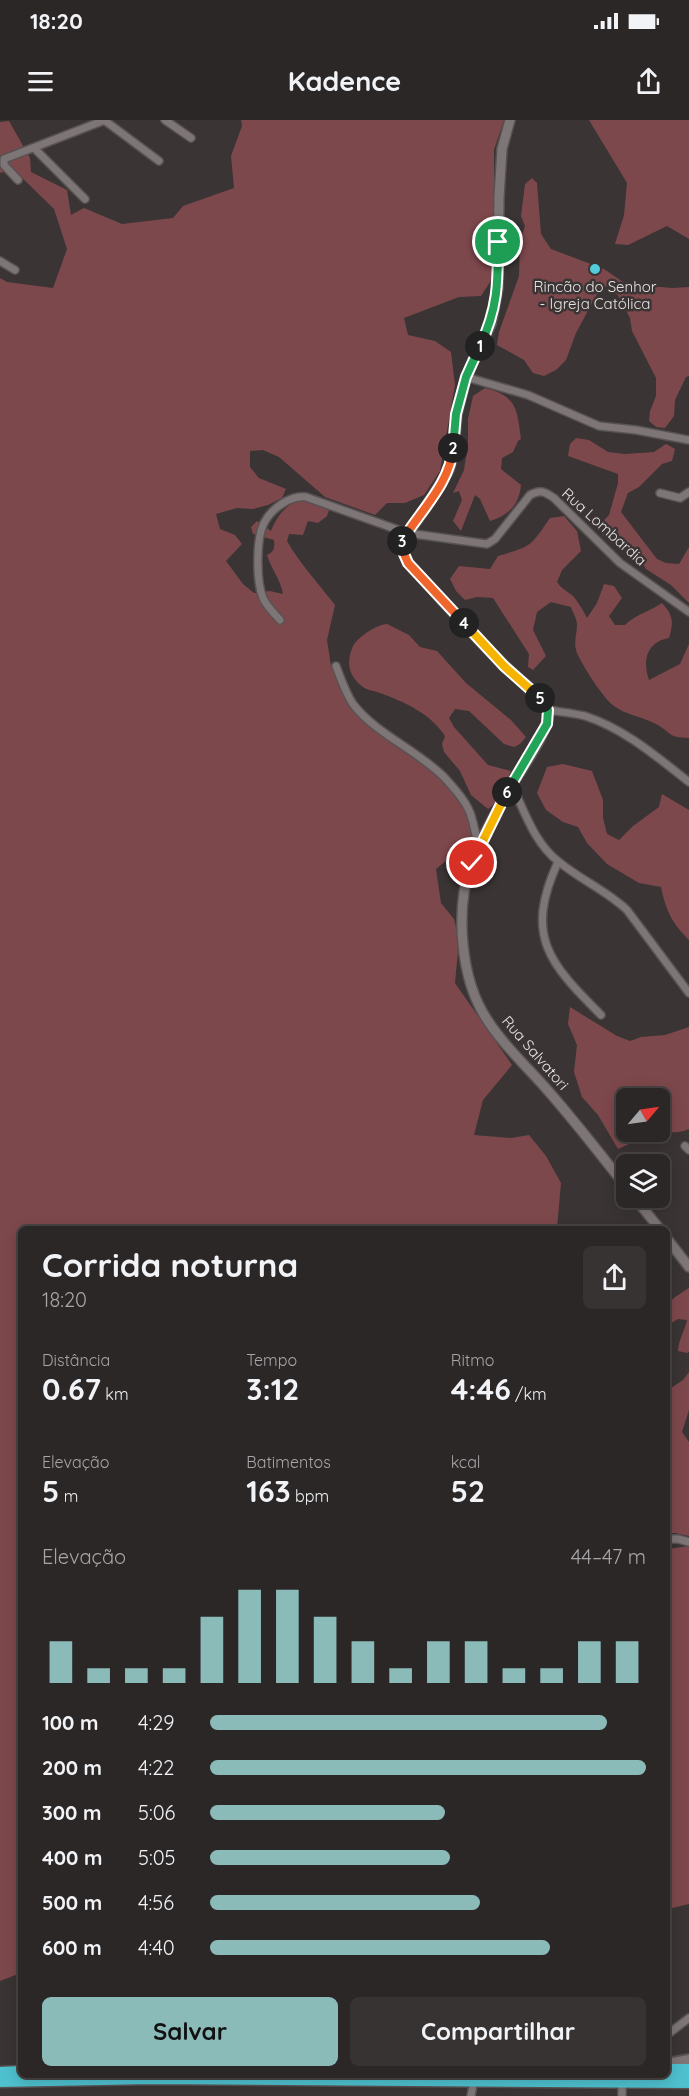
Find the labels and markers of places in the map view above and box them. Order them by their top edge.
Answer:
pin [472,216,523,267]
marker: Rincão do Senhor - Igreja Católica [588,262,602,276]
place label: Rincão do Senhor - Igreja Católica [533,277,657,313]
pin: 1 [465,331,495,361]
pin: 2 [438,433,468,463]
pin: 3 [387,526,417,556]
pin: 4 [449,608,479,638]
pin: 5 [525,683,555,713]
pin: 6 [492,777,522,807]
pin [446,837,497,888]

